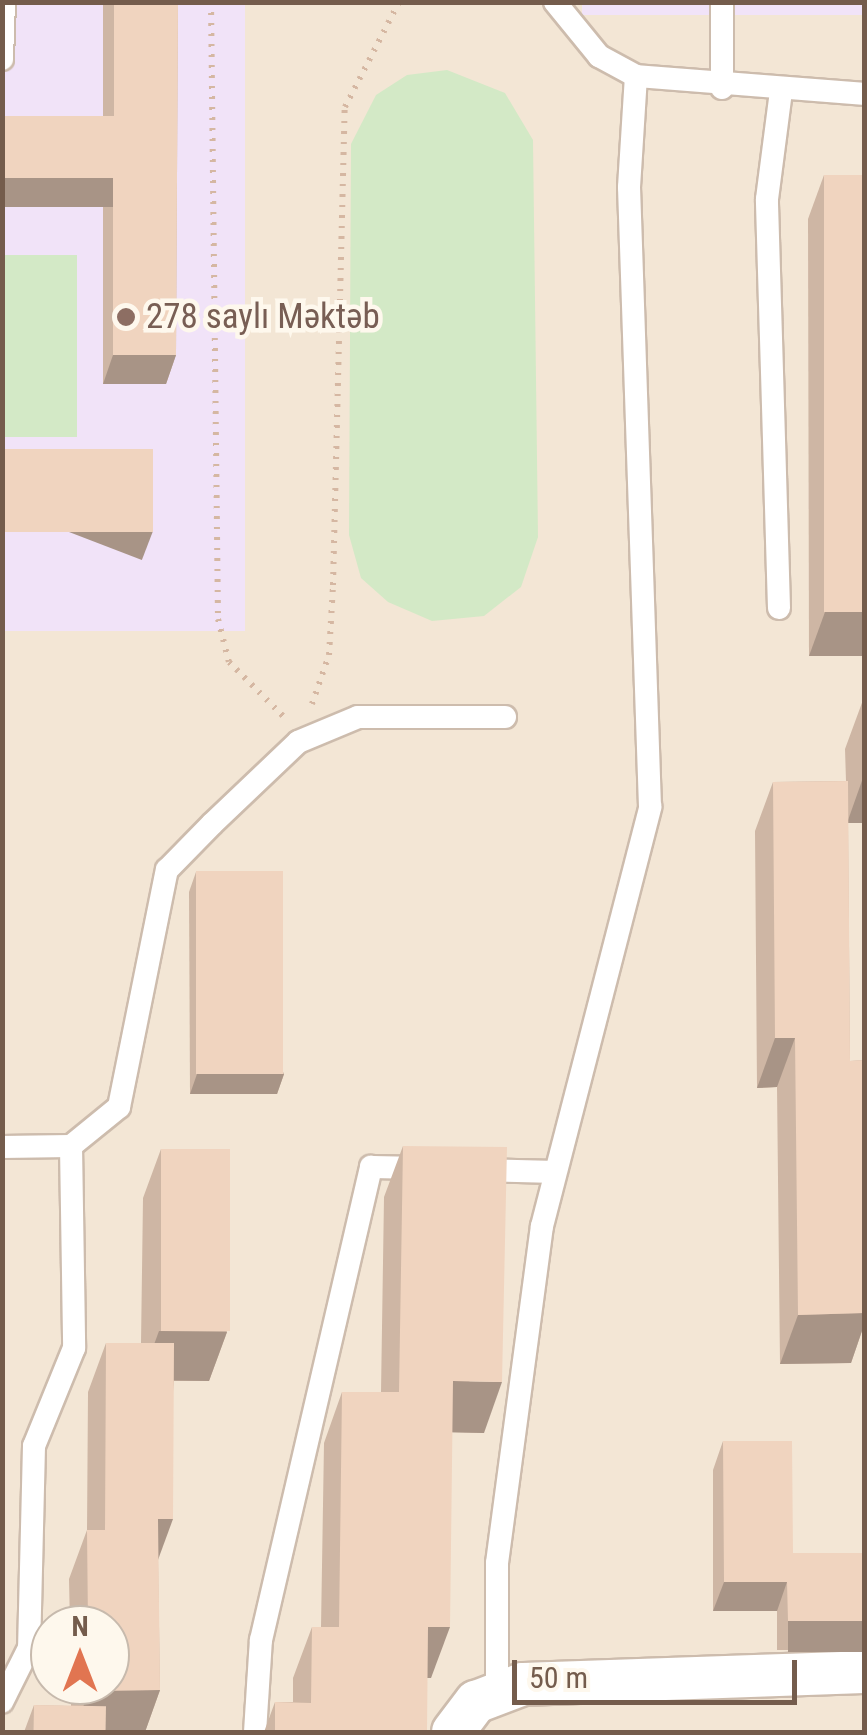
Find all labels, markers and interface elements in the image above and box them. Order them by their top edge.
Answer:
place label: 278 saylı Məktəb [146,296,380,338]
marker: 278 saylı Məktəb [115,306,137,328]
north arrow [30,1605,130,1705]
text: N [71,1610,89,1643]
scale bar [517,1640,802,1702]
text: 50 m [529,1660,588,1695]

